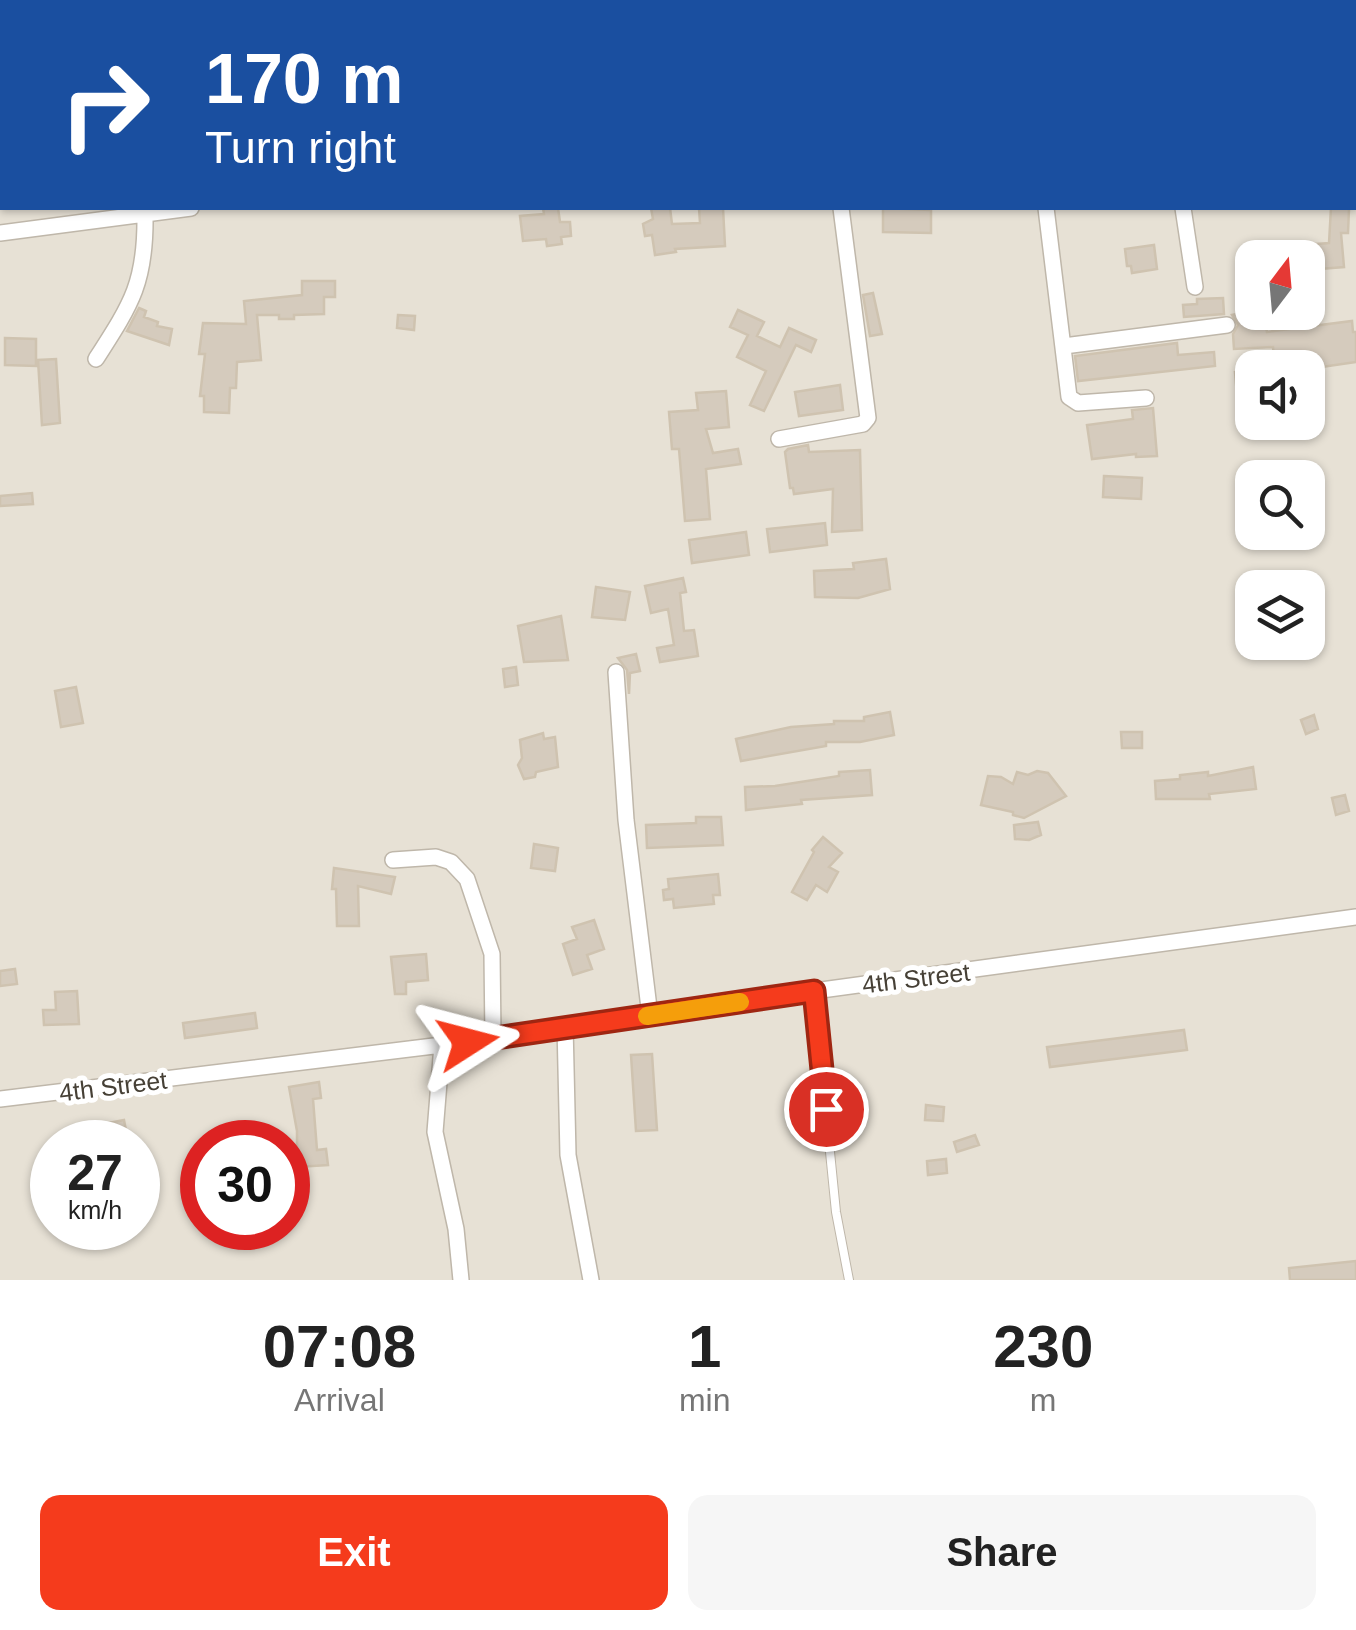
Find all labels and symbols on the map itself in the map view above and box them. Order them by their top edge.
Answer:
north arrow [1235,240,1325,330]
street label: 4th Street [860,957,972,999]
position arrow [416,990,520,1094]
street label: 4th Street [57,1065,169,1107]
pin [784,1067,869,1152]
speed limit sign: 30 [180,1120,310,1250]

